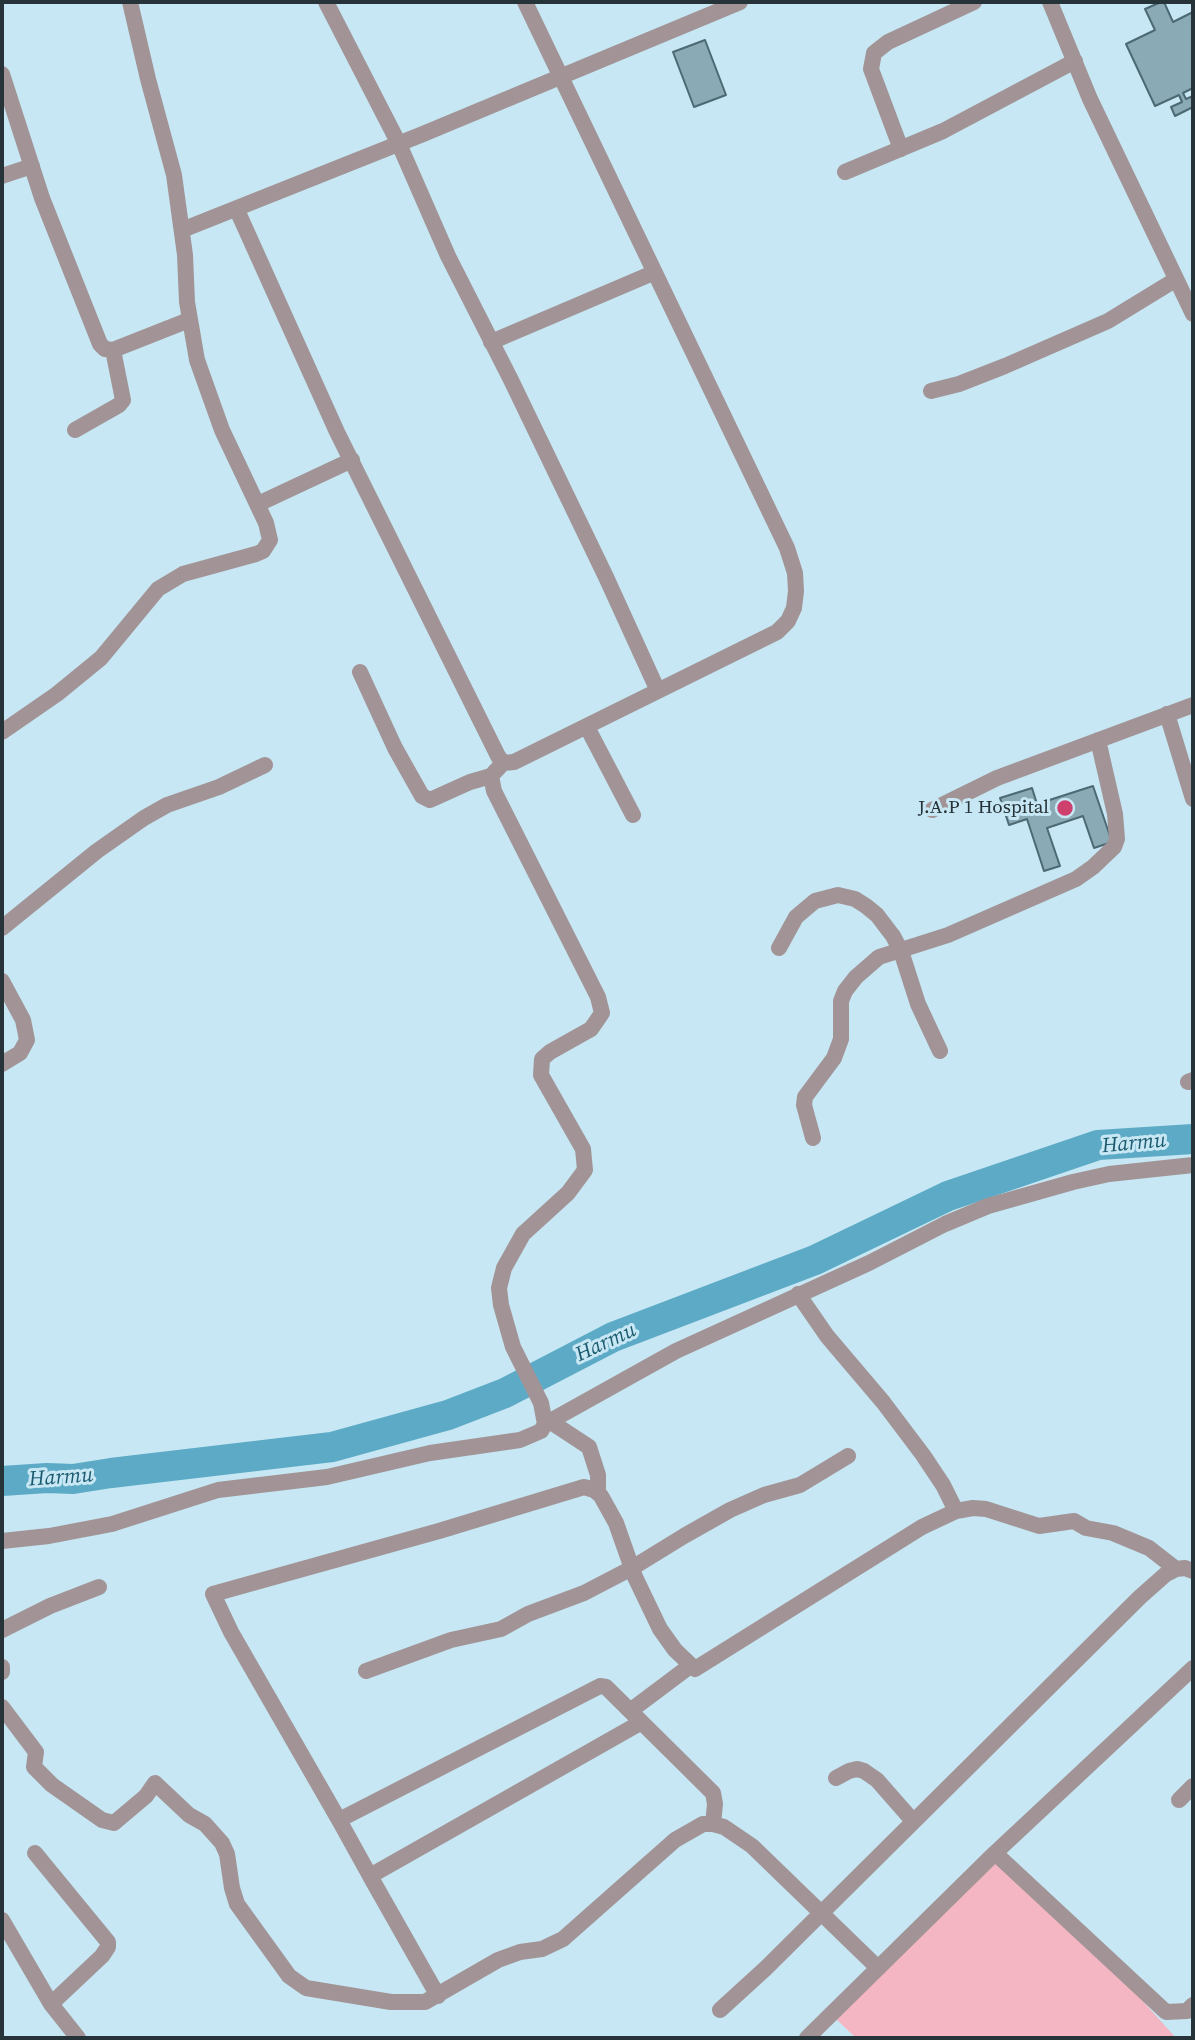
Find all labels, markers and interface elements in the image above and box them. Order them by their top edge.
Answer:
place label: J.A.P 1 Hospital [918,797,1049,819]
marker: J.A.P 1 Hospital [1055,798,1075,818]
water label: Harmu [1101,1129,1167,1159]
water label: Harmu [572,1318,640,1368]
water label: Harmu [28,1463,94,1493]

